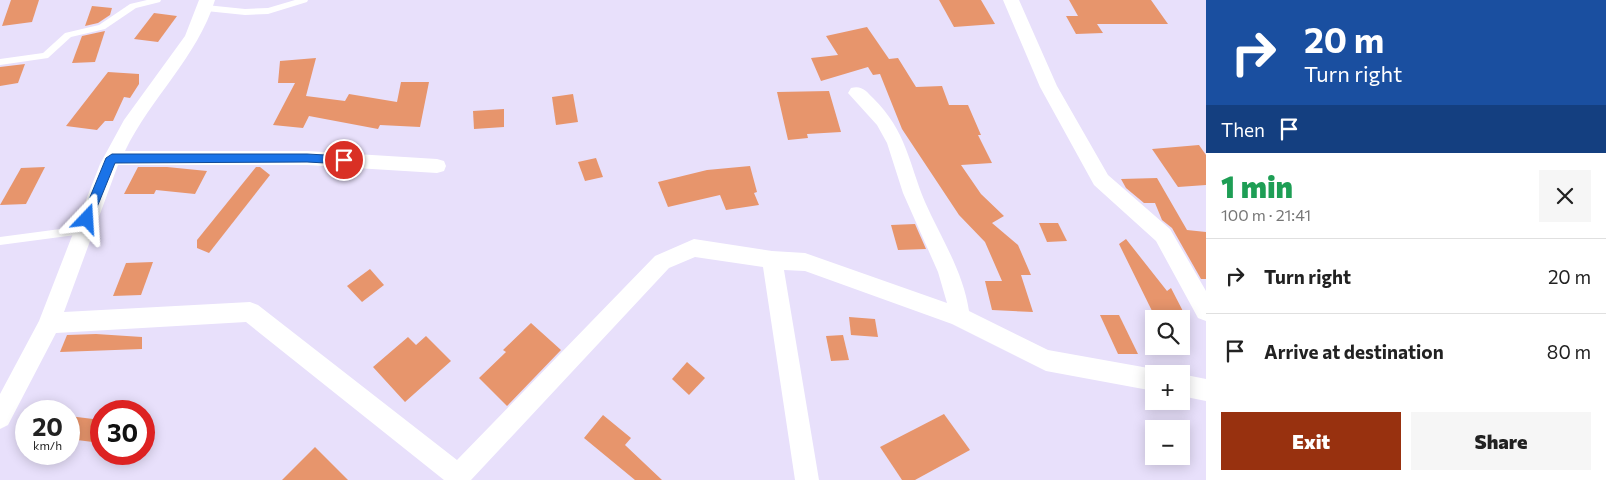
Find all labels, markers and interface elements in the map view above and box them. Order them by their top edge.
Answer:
text: 20 m [1304,17,1384,60]
icon: right [1221,20,1286,85]
text: Turn right [1304,60,1402,87]
icon: arrive [1275,115,1303,143]
text: Then [1221,118,1265,141]
pin [323,139,365,181]
icon: arrive [330,146,358,174]
text: 1 min [1221,167,1293,204]
button: close [1539,170,1591,222]
position arrow [60,192,112,244]
text: 100 m · 21:41 [1221,205,1311,224]
icon: right [1221,262,1249,290]
text: Turn right [1264,265,1351,288]
text: 20 m [1548,265,1591,288]
map controls [1145,310,1190,465]
button: search [1145,310,1190,355]
icon: arrive [1221,337,1249,365]
text: Arrive at destination [1264,340,1444,363]
text: 80 m [1547,340,1591,363]
button: + [1145,365,1190,410]
speed limit sign: 30 [90,400,155,465]
text: 20 [32,411,63,441]
button: Exit [1221,412,1401,470]
button: Share [1411,412,1591,470]
button: − [1145,420,1190,465]
text: km/h [33,438,62,452]

